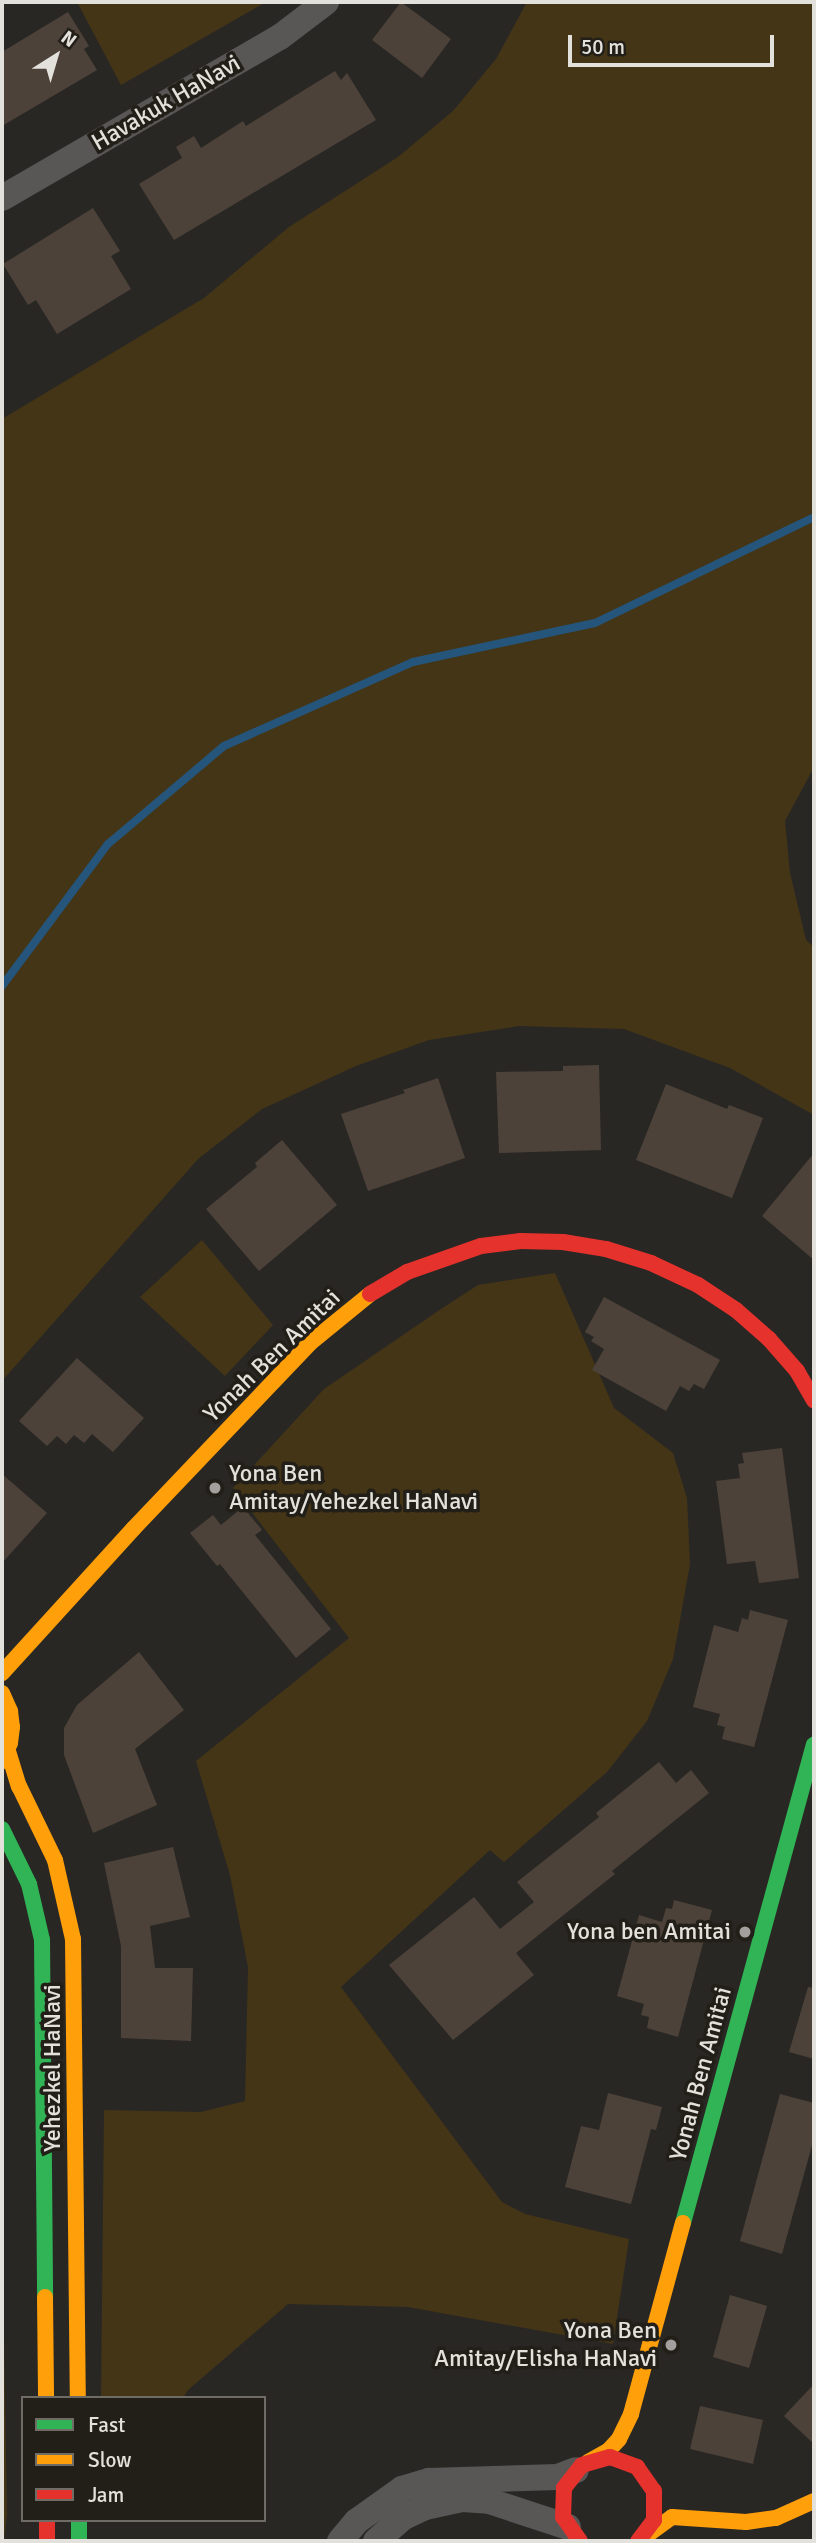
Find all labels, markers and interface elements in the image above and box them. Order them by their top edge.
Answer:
north arrow [21,21,91,91]
scale bar [571,21,778,65]
text: N [56,26,81,53]
text: 50 m [581,34,625,60]
street label: Havakuk HaNavi [87,49,245,157]
street label: Yonah Ben Amitai [198,1283,346,1429]
place label: Yona Ben Amitay/Yehezkel HaNavi [229,1460,478,1516]
marker: Yona Ben Amitay/Yehezkel HaNavi [207,1480,223,1496]
place label: Yona ben Amitai [567,1918,731,1946]
marker: Yona ben Amitai [737,1924,753,1940]
street label: Yehezkel HaNavi [39,1984,67,2152]
street label: Yonah Ben Amitai [664,1984,738,2164]
place label: Yona Ben Amitay/Elisha HaNavi [434,2317,657,2373]
marker: Yona Ben Amitay/Elisha HaNavi [663,2337,679,2353]
legend [21,2396,266,2522]
text: Fast [88,2412,125,2438]
text: Slow [88,2447,132,2473]
text: Jam [88,2482,124,2508]

